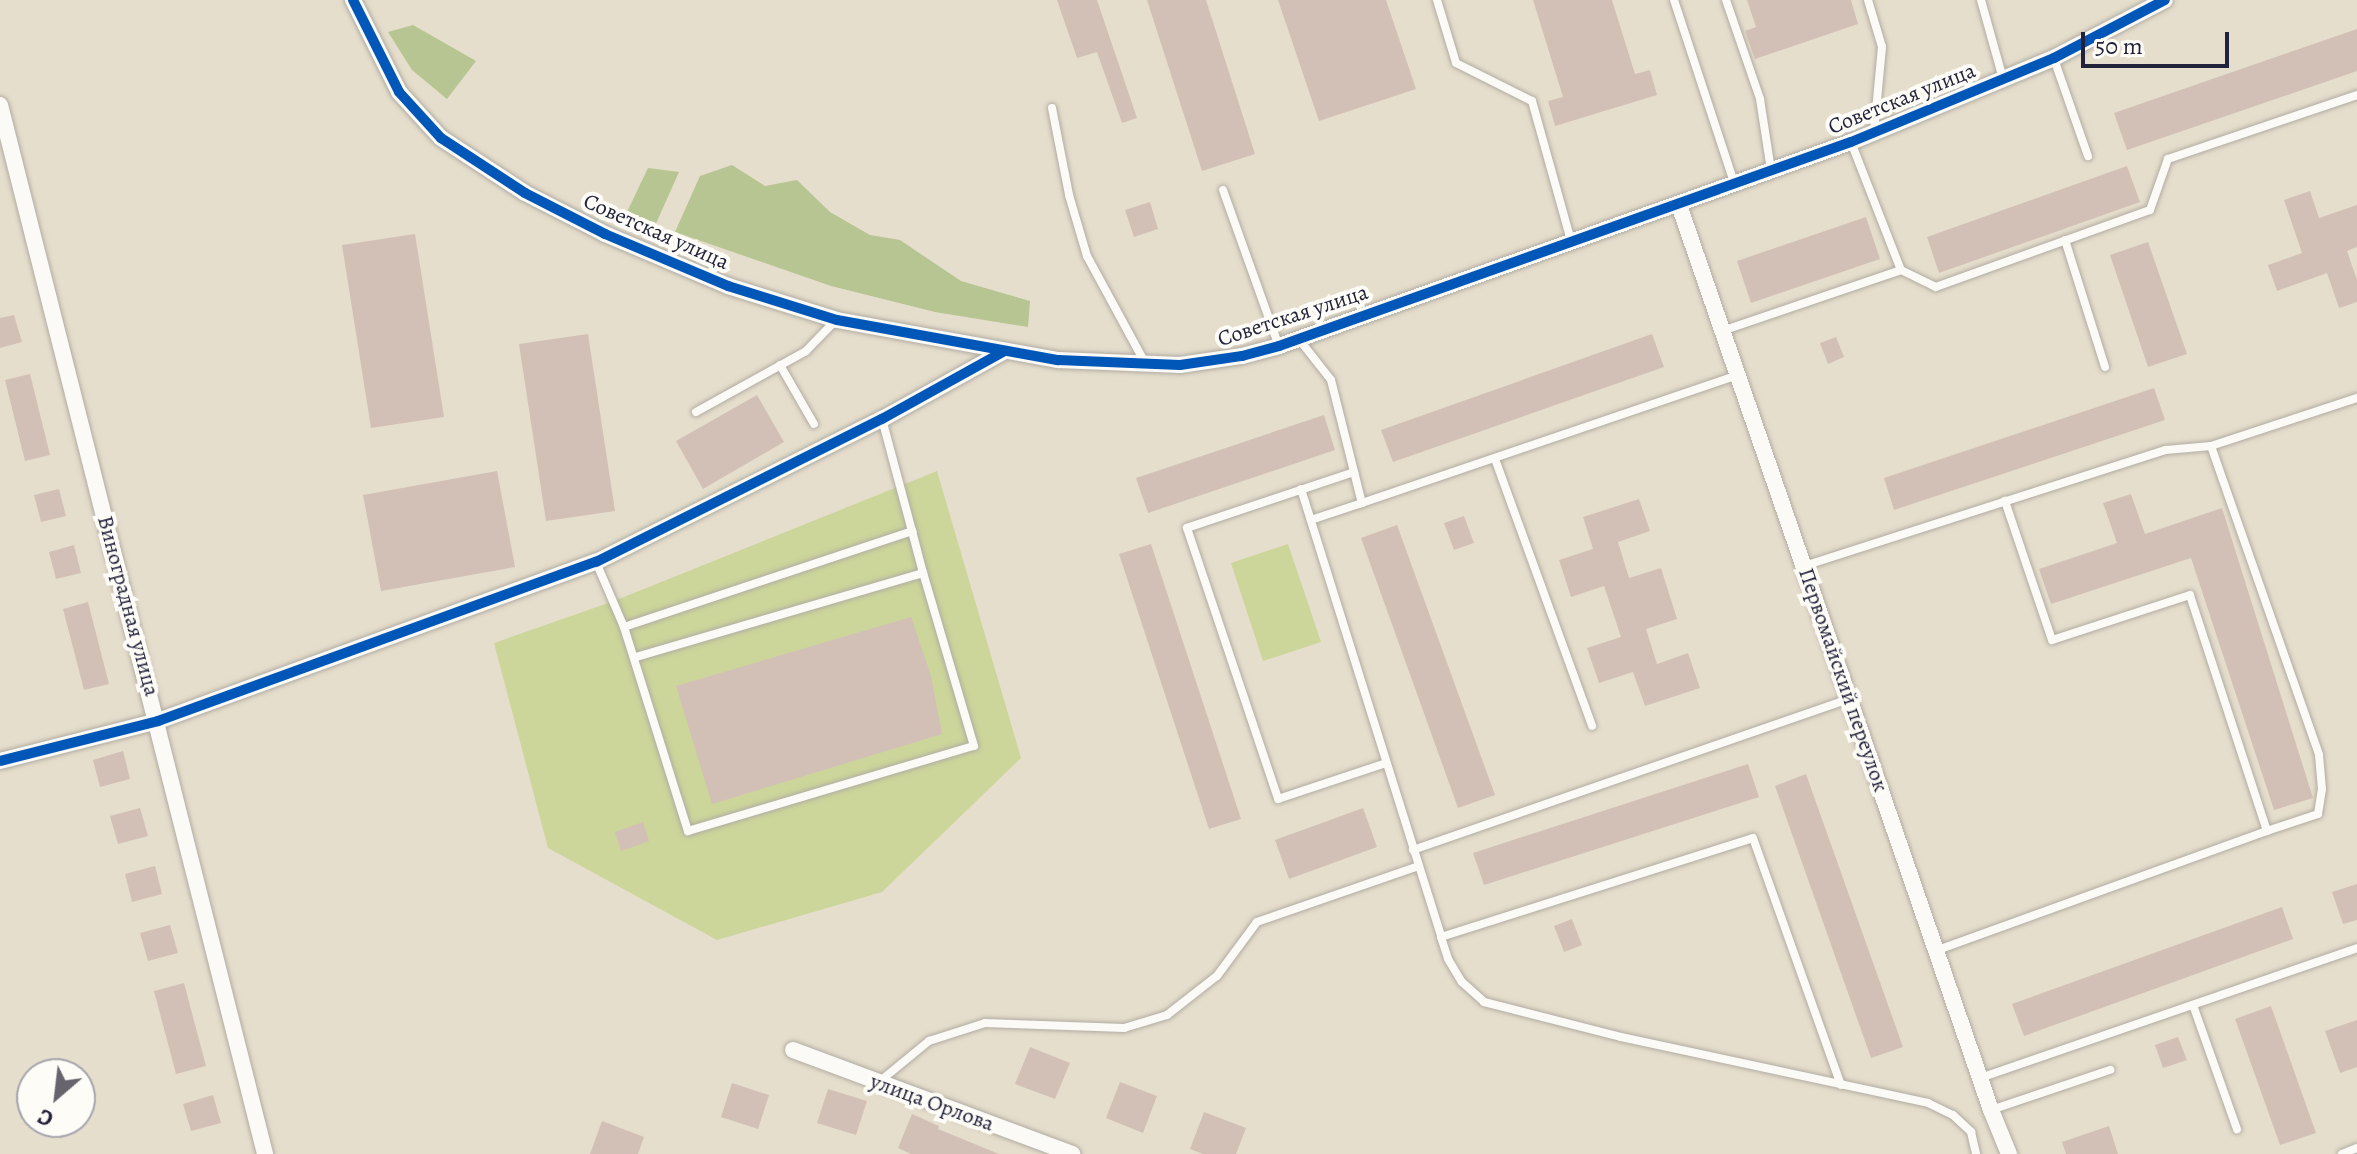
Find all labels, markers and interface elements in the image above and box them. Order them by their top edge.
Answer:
scale bar [2085,16,2233,66]
text: 50 m [2095,30,2143,62]
street label: Советская улица [1824,57,1980,141]
street label: Советская улица [579,188,733,276]
street label: Советская улица [1214,279,1372,353]
street label: Виноградная улица [91,513,165,699]
street label: Первомайский переулок [1792,565,1894,795]
north arrow [16,1058,96,1138]
street label: улица Орлова [866,1068,998,1138]
text: С [33,1101,59,1134]

